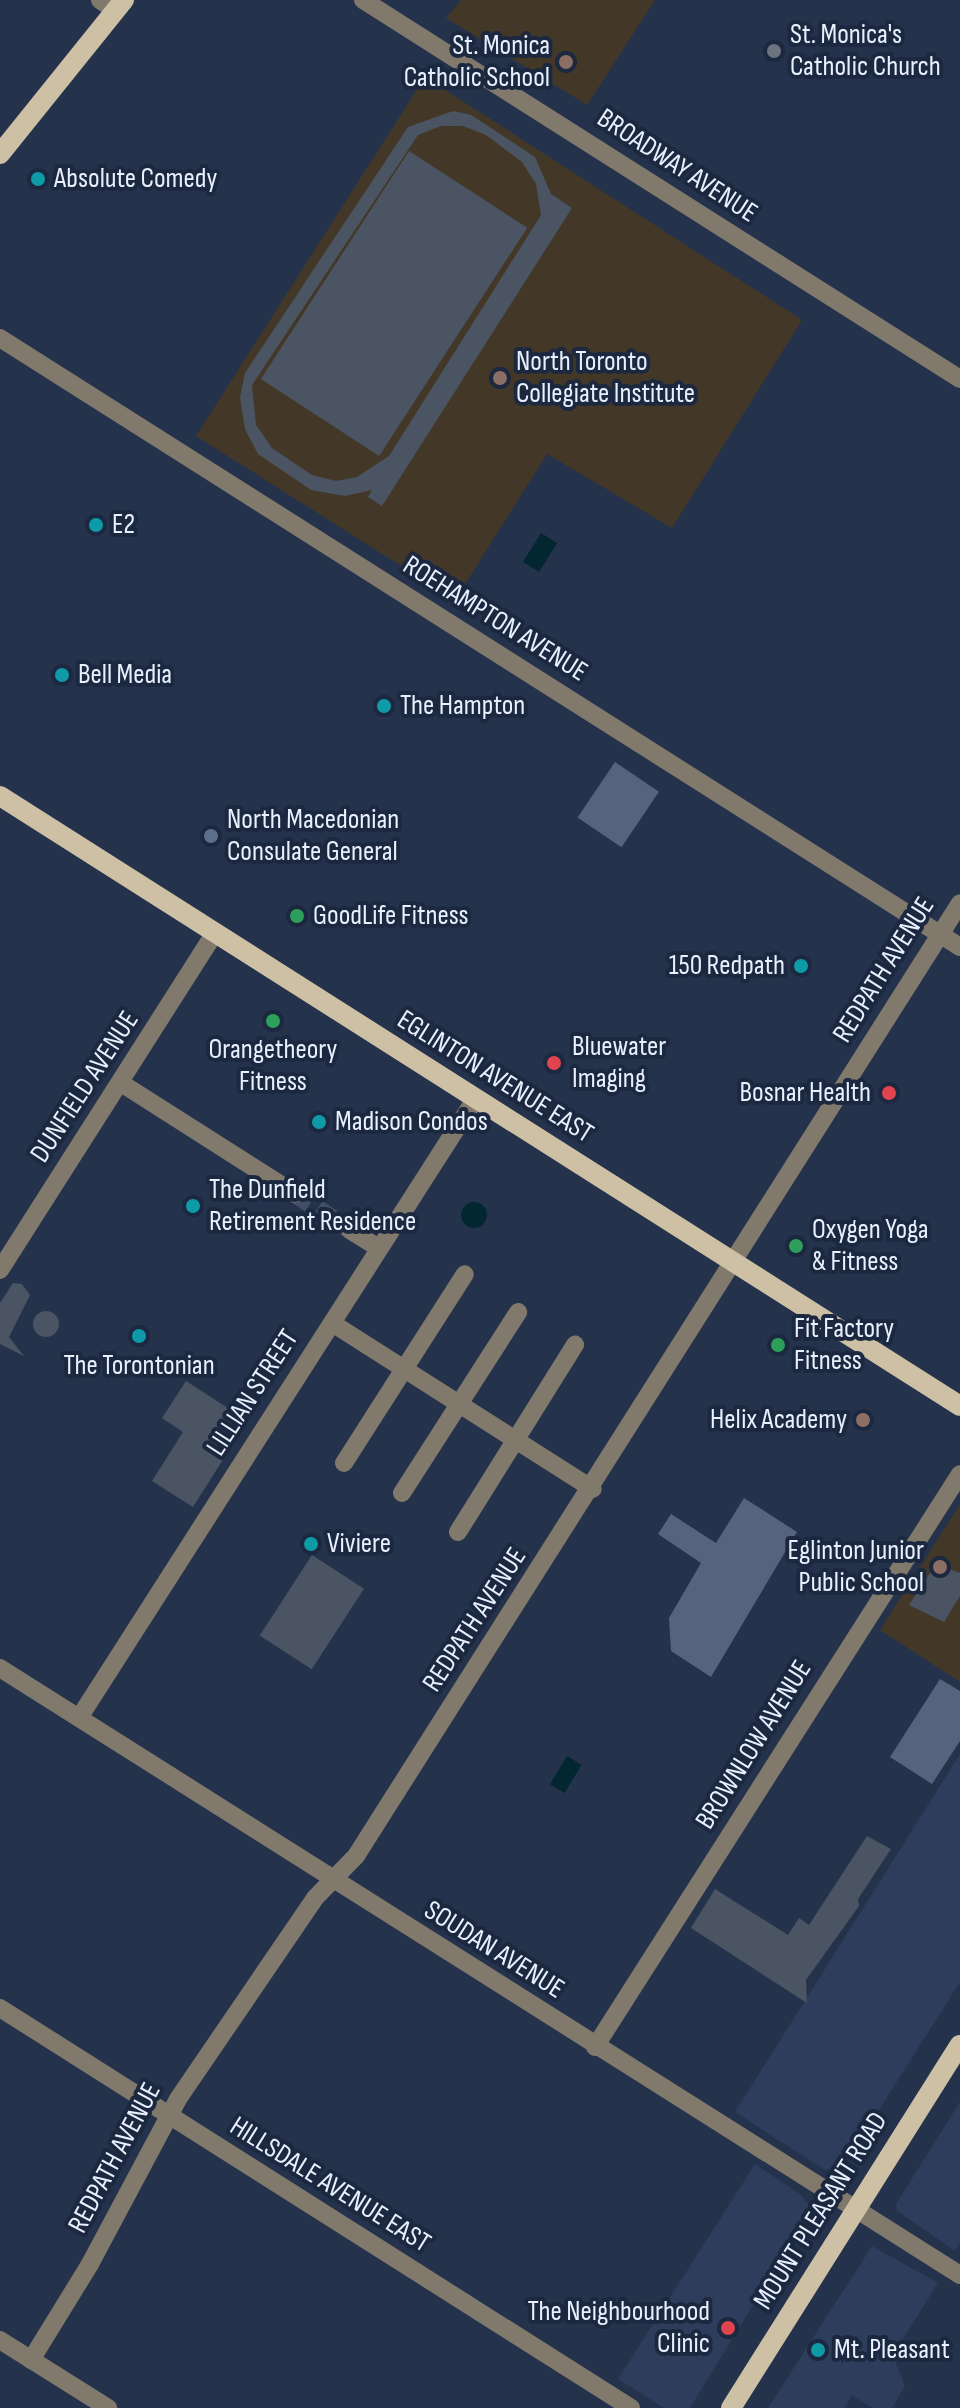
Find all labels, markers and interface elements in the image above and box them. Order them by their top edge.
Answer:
place label: St. Monica's Catholic Church [790,18,941,84]
place label: St. Monica Catholic School [404,29,550,95]
marker: St. Monica's Catholic Church [765,42,783,60]
marker: St. Monica Catholic School [557,53,575,71]
street label: BROADWAY AVENUE [591,102,763,230]
place label: Absolute Comedy [54,162,217,196]
marker: Absolute Comedy [29,170,47,188]
place label: North Toronto Collegiate Institute [516,345,695,411]
marker: North Toronto Collegiate Institute [491,369,509,387]
place label: E2 [112,508,135,542]
marker: E2 [87,516,105,534]
street label: ROEHAMPTON AVENUE [397,549,593,689]
place label: Bell Media [78,658,172,692]
marker: Bell Media [53,666,71,684]
place label: The Hampton [400,689,525,723]
marker: The Hampton [375,697,393,715]
place label: North Macedonian Consulate General [227,803,399,869]
marker: North Macedonian Consulate General [202,827,220,845]
street label: REDPATH AVENUE [826,891,942,1049]
place label: GoodLife Fitness [313,899,469,933]
marker: GoodLife Fitness [288,907,306,925]
place label: 150 Redpath [669,949,785,983]
marker: 150 Redpath [792,957,810,975]
street label: EGLINTON AVENUE EAST [391,1003,599,1151]
street label: DUNFIELD AVENUE [24,1005,146,1169]
marker: Orangetheory Fitness [264,1012,282,1030]
place label: Bluewater Imaging [572,1030,666,1096]
place label: Orangetheory Fitness [209,1033,337,1099]
marker: Bluewater Imaging [543,1052,565,1074]
place label: Bosnar Health [740,1076,871,1110]
marker: Bosnar Health [878,1082,900,1104]
place label: Madison Condos [335,1105,488,1139]
marker: Madison Condos [310,1113,328,1131]
place label: The Dunfield Retirement Residence [209,1173,416,1239]
marker: The Dunfield Retirement Residence [184,1197,202,1215]
place label: Oxygen Yoga & Fitness [812,1213,929,1279]
marker: Oxygen Yoga & Fitness [787,1237,805,1255]
place label: Fit Factory Fitness [794,1312,894,1378]
street label: LILLIAN STREET [200,1324,306,1462]
marker: The Torontonian [130,1327,148,1345]
marker: Fit Factory Fitness [769,1336,787,1354]
place label: The Torontonian [63,1349,215,1383]
place label: Helix Academy [710,1403,847,1437]
marker: Helix Academy [854,1411,872,1429]
place label: Viviere [327,1527,391,1561]
place label: Eglinton Junior Public School [787,1534,924,1600]
marker: Viviere [302,1535,320,1553]
street label: REDPATH AVENUE [416,1542,534,1698]
marker: Eglinton Junior Public School [931,1558,949,1576]
street label: BROWNLOW AVENUE [689,1654,819,1836]
street label: SOUDAN AVENUE [418,1894,570,2006]
street label: REDPATH AVENUE [61,2077,169,2239]
street label: MOUNT PLEASANT ROAD [747,2106,895,2316]
street label: HILLSDALE AVENUE EAST [224,2110,436,2260]
place label: The Neighbourhood Clinic [527,2295,710,2361]
marker: The Neighbourhood Clinic [717,2317,739,2339]
place label: Mt. Pleasant [834,2333,950,2367]
marker: Mt. Pleasant [809,2341,827,2359]

